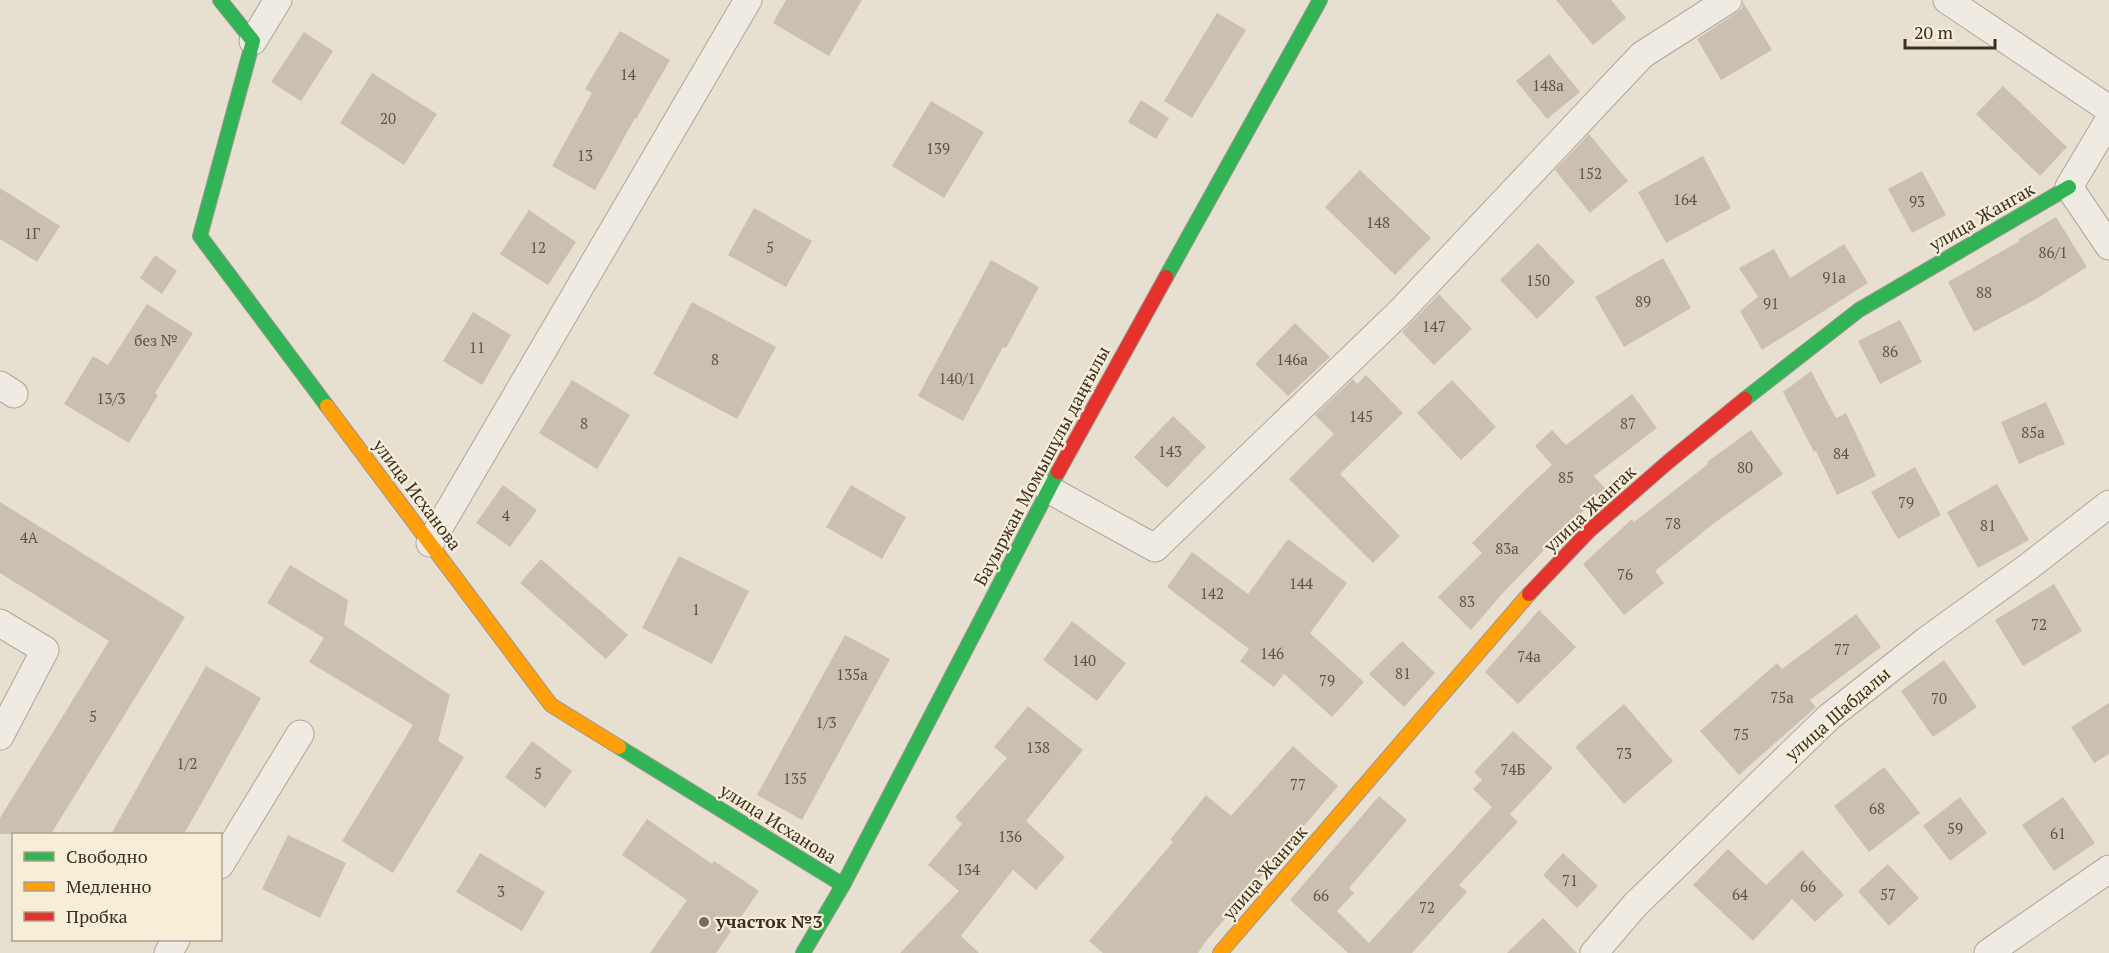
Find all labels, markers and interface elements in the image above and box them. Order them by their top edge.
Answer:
scale bar [1905,12,1995,50]
text: 20 m [1914,20,1954,44]
house number: 14 [620,64,636,84]
house number: 148а [1532,75,1564,95]
house number: 20 [380,108,396,128]
house number: 139 [926,138,950,158]
house number: 13 [577,145,593,165]
house number: 152 [1578,163,1602,183]
street label: улица Жангак [1924,176,2039,256]
house number: 164 [1673,189,1697,209]
house number: 93 [1909,191,1925,211]
house number: 148 [1366,212,1390,232]
house number: 1Г [24,223,40,243]
house number: 12 [530,237,546,257]
house number: 5 [766,237,774,257]
house number: 86/1 [2038,242,2068,262]
house number: 91а [1822,267,1846,287]
house number: 150 [1526,270,1550,290]
house number: 88 [1976,282,1992,302]
house number: 89 [1635,291,1651,311]
house number: 91 [1763,293,1779,313]
house number: 147 [1422,316,1446,336]
house number: без № [134,330,178,350]
house number: 11 [469,337,485,357]
street label: Бауыржан Момышұлы даңғылы [968,341,1115,590]
house number: 86 [1882,341,1898,361]
house number: 8 [711,349,719,369]
house number: 146а [1276,349,1308,369]
house number: 140/1 [938,368,976,388]
house number: 13/3 [96,388,126,408]
house number: 145 [1349,406,1373,426]
house number: 8 [580,413,588,433]
house number: 87 [1620,413,1636,433]
house number: 85а [2021,422,2045,442]
street label: улица Исханова [367,433,468,555]
house number: 143 [1158,441,1182,461]
house number: 84 [1833,443,1849,463]
house number: 80 [1737,457,1753,477]
street label: улица Жангак [1537,459,1641,558]
house number: 85 [1558,467,1574,487]
house number: 79 [1898,492,1914,512]
house number: 4 [502,505,510,525]
house number: 78 [1665,513,1681,533]
house number: 81 [1980,515,1996,535]
house number: 4А [20,527,39,547]
house number: 83а [1495,538,1519,558]
house number: 76 [1617,564,1633,584]
house number: 144 [1289,573,1313,593]
house number: 142 [1200,583,1224,603]
house number: 83 [1459,591,1475,611]
house number: 1 [692,599,700,619]
house number: 72 [2031,614,2047,634]
house number: 77 [1834,639,1850,659]
house number: 146 [1260,643,1284,663]
house number: 74а [1517,646,1541,666]
house number: 140 [1072,650,1096,670]
street label: улица Шабдалы [1779,661,1895,766]
house number: 81 [1395,663,1411,683]
house number: 135а [836,664,868,684]
house number: 79 [1319,670,1335,690]
house number: 75а [1770,687,1794,707]
house number: 70 [1931,688,1947,708]
house number: 5 [89,706,97,726]
house number: 1/3 [815,712,837,732]
house number: 75 [1733,724,1749,744]
house number: 138 [1026,737,1050,757]
house number: 73 [1616,743,1632,763]
house number: 1/2 [176,753,198,773]
house number: 74Б [1501,759,1526,779]
house number: 5 [534,763,542,783]
house number: 135 [783,768,807,788]
house number: 77 [1290,774,1306,794]
street label: улица Исханова [715,777,841,869]
house number: 68 [1869,798,1885,818]
house number: 59 [1947,818,1963,838]
street label: улица Жангак [1216,820,1312,925]
house number: 61 [2050,823,2066,843]
house number: 136 [998,826,1022,846]
legend [12,833,222,941]
text: Свободно [66,844,148,868]
house number: 134 [956,859,980,879]
house number: 71 [1562,870,1578,890]
text: Медленно [66,874,152,898]
house number: 66 [1800,876,1816,896]
house number: 3 [497,881,505,901]
house number: 64 [1732,884,1748,904]
house number: 57 [1880,884,1896,904]
house number: 66 [1313,885,1329,905]
house number: 72 [1419,897,1435,917]
text: Пробка [66,904,128,928]
place label: участок №3 [715,909,823,933]
marker: участок №3 [697,915,711,929]

